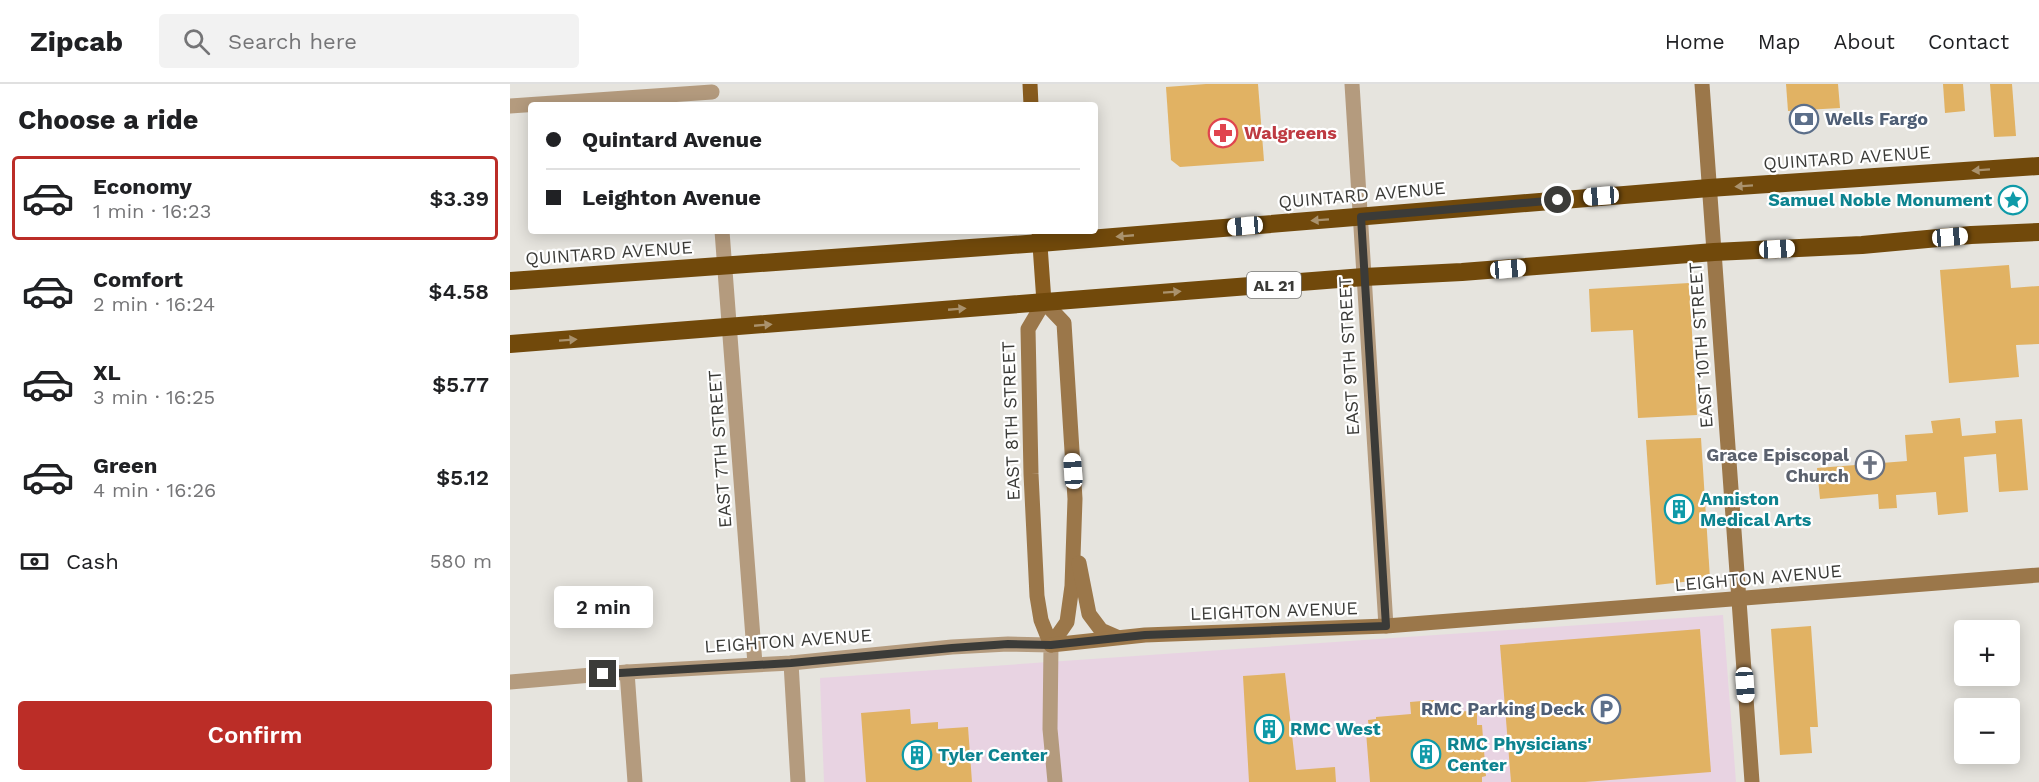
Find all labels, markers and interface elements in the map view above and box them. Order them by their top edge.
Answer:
search box [159,14,579,68]
text: Zipcab [30,25,123,58]
icon: search [180,25,213,58]
text: Search here [228,29,357,54]
text: Home [1665,29,1725,54]
text: Map [1758,29,1801,54]
text: About [1834,29,1895,54]
text: Contact [1928,29,2009,54]
bank icon: Wells Fargo [1788,103,1820,135]
text: Choose a ride [18,104,198,136]
place label: Wells Fargo [1825,108,1928,129]
pharmacy icon: Walgreens [1207,117,1239,149]
place label: Walgreens [1244,122,1337,143]
text: Quintard Avenue [582,127,762,152]
street label: QUINTARD AVENUE [1763,141,1931,174]
one-way arrow [1971,165,1990,175]
icon: car [21,171,75,225]
text: Economy [93,174,192,199]
street label: QUINTARD AVENUE [1278,177,1446,212]
one-way arrow [1735,181,1754,190]
place icon: Samuel Noble Monument [1997,184,2029,216]
text: Leighton Avenue [582,185,761,210]
text: $3.39 [429,186,489,211]
route start [1544,186,1571,213]
car [1582,186,1620,206]
place label: Samuel Noble Monument [1768,189,1992,210]
text: 1 min · 16:23 [93,199,211,223]
car [1226,215,1264,237]
one-way arrow [1310,215,1329,225]
car [1931,226,1969,248]
one-way arrow [1116,231,1135,241]
street label: QUINTARD AVENUE [525,236,693,269]
car [1759,239,1795,259]
car [1489,258,1527,280]
street label: EAST 10TH STREET [1684,261,1717,429]
icon: car [21,264,75,318]
text: Comfort [93,267,183,292]
road number: AL 21 [1247,272,1301,298]
street label: EAST 9TH STREET [1334,276,1363,436]
text: $4.58 [429,279,489,304]
one-way arrow [1163,288,1182,297]
text: 2 min · 16:24 [93,292,215,316]
one-way arrow [948,304,967,314]
one-way arrow [753,320,772,330]
one-way arrow [559,335,578,345]
street label: EAST 8TH STREET [997,341,1024,501]
icon: car [21,357,75,411]
text: XL [93,360,121,385]
street label: EAST 7TH STREET [704,369,735,529]
text: $5.77 [432,372,489,397]
text: 3 min · 16:25 [93,385,215,409]
place label: Grace Episcopal Church [1706,444,1849,486]
church icon: Grace Episcopal Church [1854,449,1886,481]
icon: car [21,450,75,504]
car [1063,452,1083,490]
text: Green [93,453,157,478]
text: $5.12 [436,465,489,490]
text: 4 min · 16:26 [93,478,216,502]
place label: Anniston Medical Arts [1700,488,1812,530]
building icon: Anniston Medical Arts [1663,493,1695,525]
icon: cash [18,545,51,578]
text: Cash [66,549,119,574]
text: 580 m [430,549,492,573]
street label: LEIGHTON AVENUE [1673,560,1842,595]
callout: 2 min [554,587,652,629]
text: 2 min [576,595,631,619]
street label: LEIGHTON AVENUE [1190,597,1358,624]
map controls [1954,620,2020,764]
button: + [1954,620,2020,686]
street label: LEIGHTON AVENUE [704,624,872,657]
route end [589,660,616,687]
car [1735,666,1755,704]
parking icon: RMC Parking Deck [1590,693,1622,725]
place label: RMC Parking Deck [1421,698,1586,719]
button: − [1954,698,2020,764]
button: Confirm [18,701,492,770]
building icon: RMC West [1253,713,1285,745]
place label: RMC West [1290,718,1381,739]
place label: RMC Physicians' Center [1447,733,1592,775]
building icon: RMC Physicians' Center [1410,738,1442,770]
building icon: Tyler Center [901,739,933,771]
place label: Tyler Center [938,744,1048,765]

